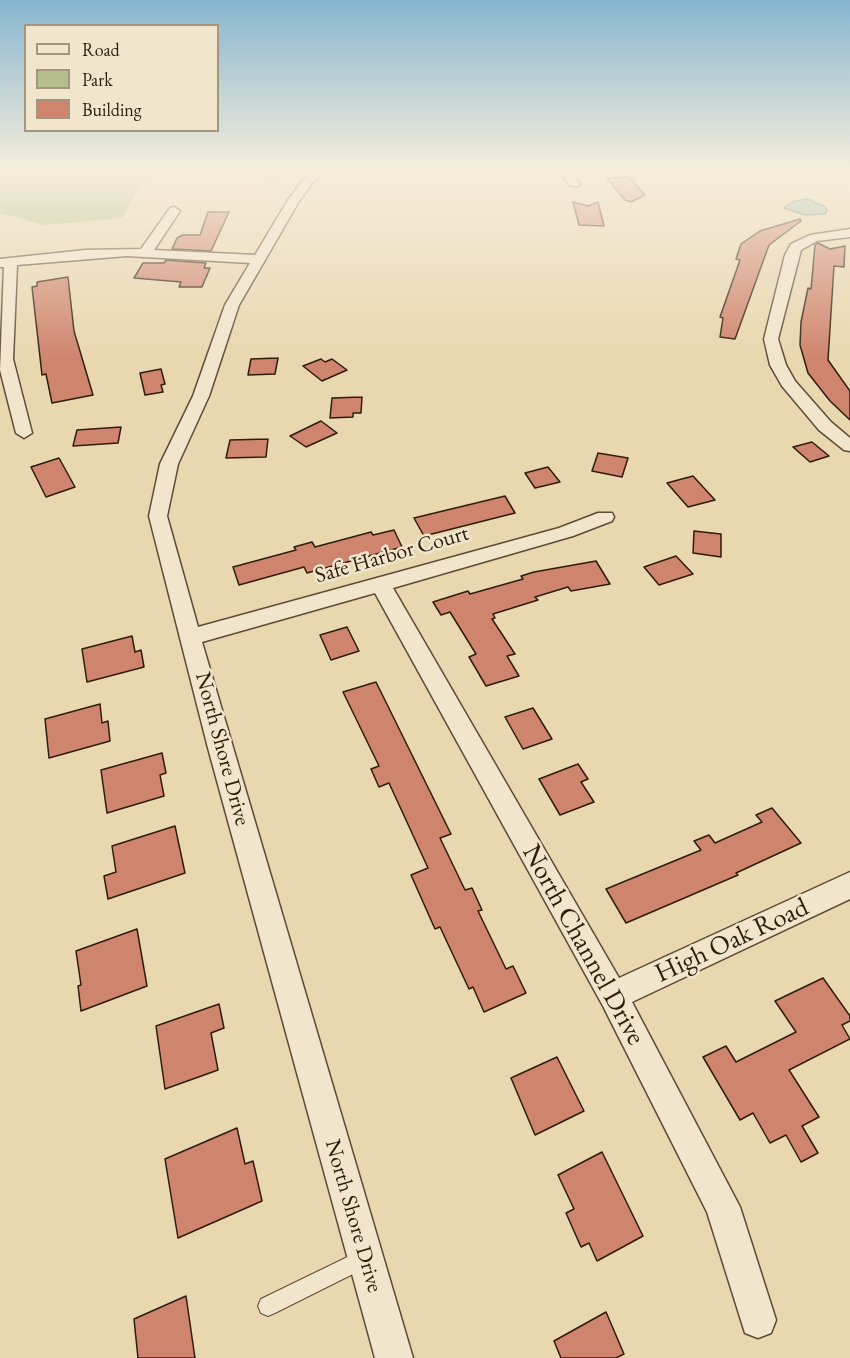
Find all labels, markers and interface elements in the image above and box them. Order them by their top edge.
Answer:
legend [24,24,219,132]
text: Road [82,38,120,61]
text: Park [82,68,113,91]
text: Building [82,98,142,121]
street label: Safe Harbor Court [312,520,472,590]
street label: North Shore Drive [189,669,255,829]
street label: North Channel Drive [515,839,651,1051]
street label: High Oak Road [650,891,814,991]
street label: North Shore Drive [319,1136,387,1296]

